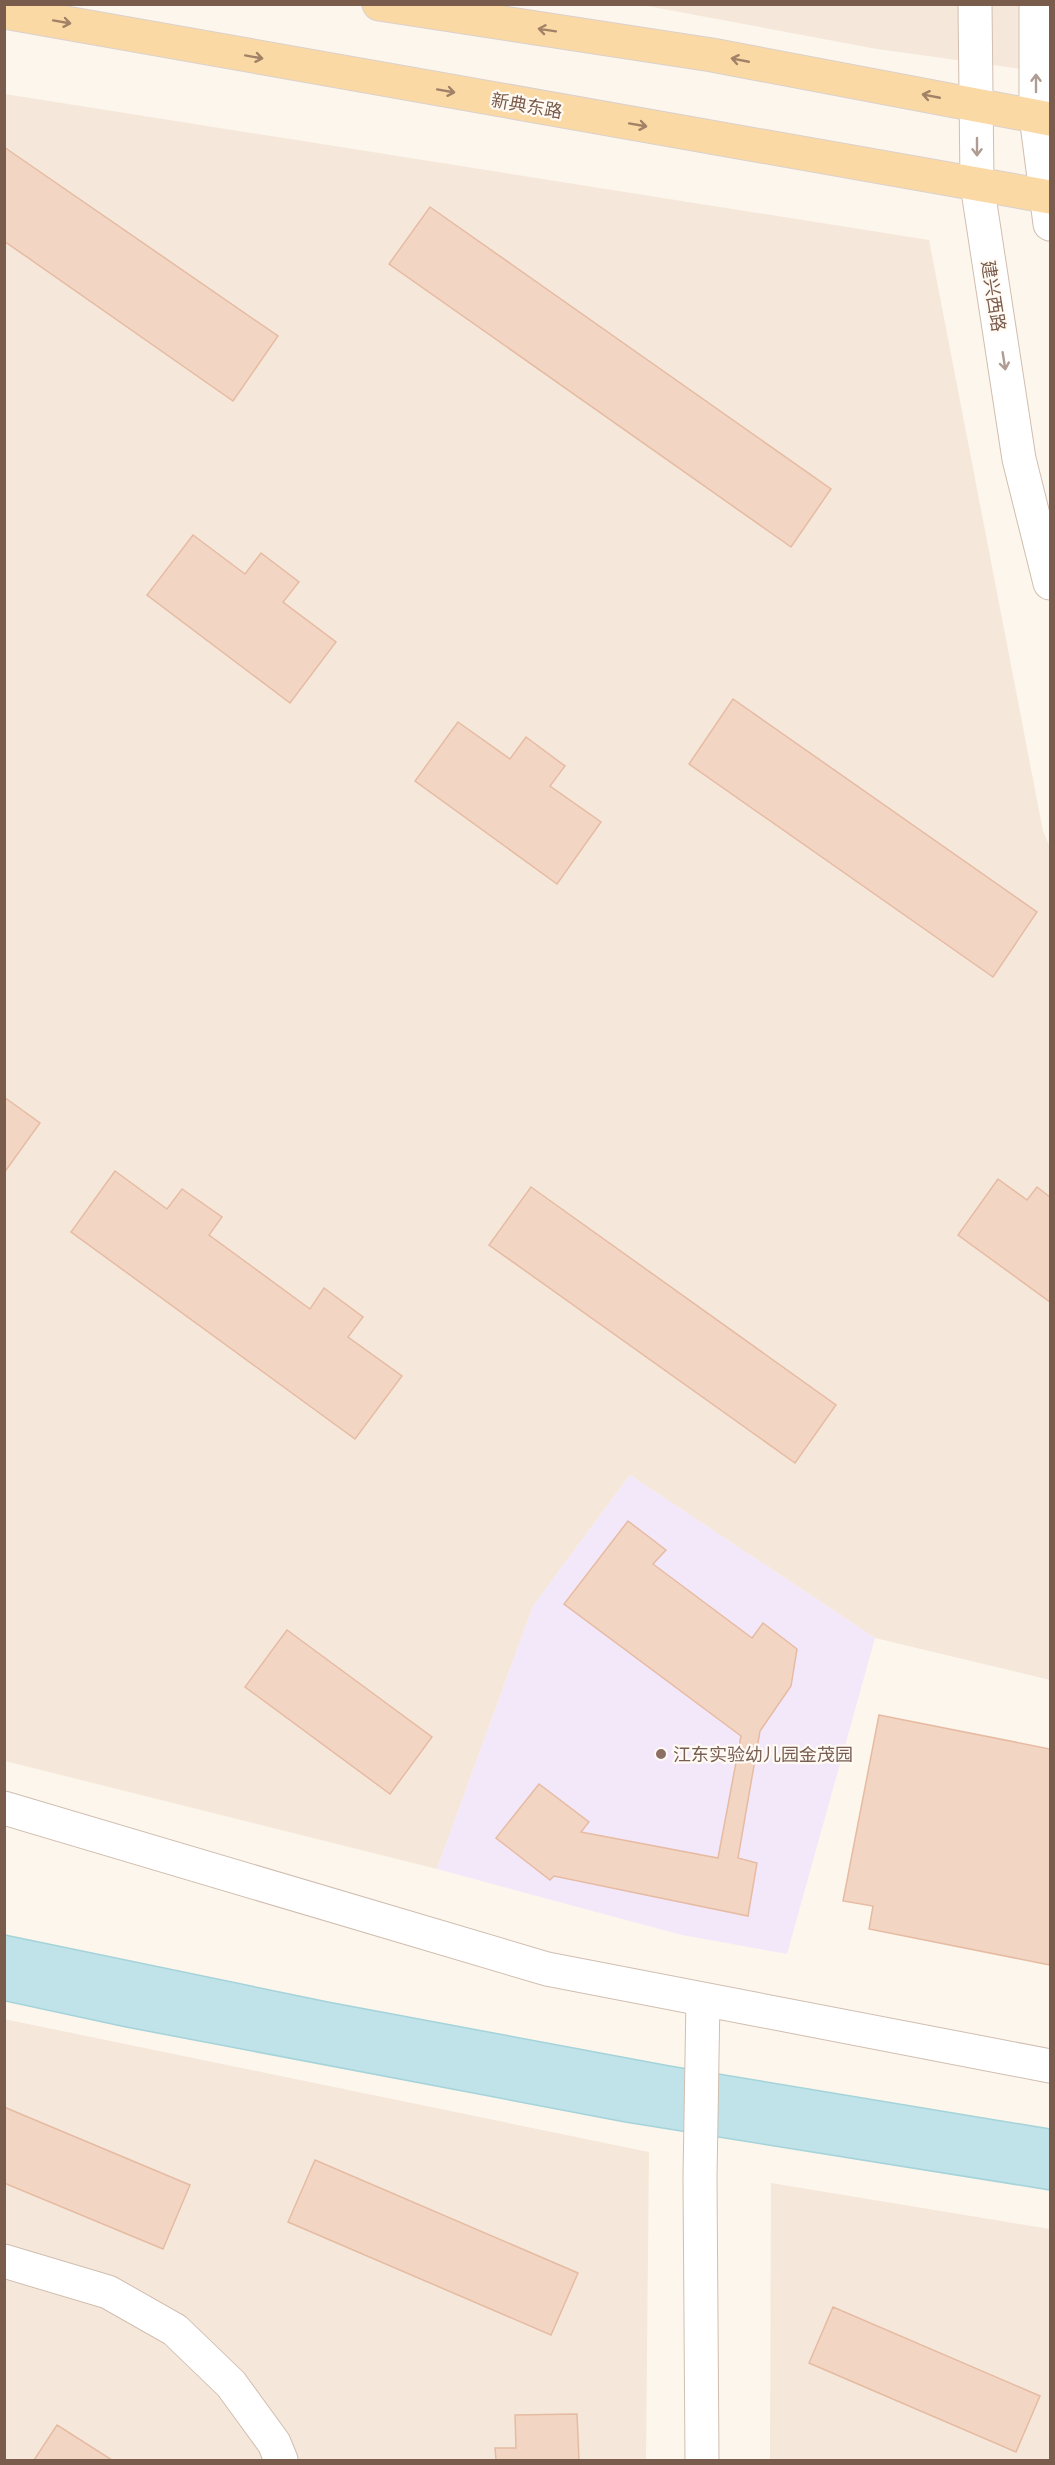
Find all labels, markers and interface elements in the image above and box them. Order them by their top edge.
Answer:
one-way arrow [52,17,71,28]
one-way arrow [537,24,557,35]
one-way arrow [244,52,263,63]
one-way arrow [730,54,750,65]
one-way arrow [1030,73,1042,93]
one-way arrow [436,86,455,97]
street label: 新典东路 [489,87,565,123]
one-way arrow [922,90,941,101]
one-way arrow [628,119,647,130]
one-way arrow [971,136,983,156]
street label: 建兴西路 [977,259,1011,333]
one-way arrow [998,351,1009,370]
place label: 江东实验幼儿园金茂园 [673,1742,853,1766]
marker: 江东实验幼儿园金茂园 [654,1747,668,1761]

